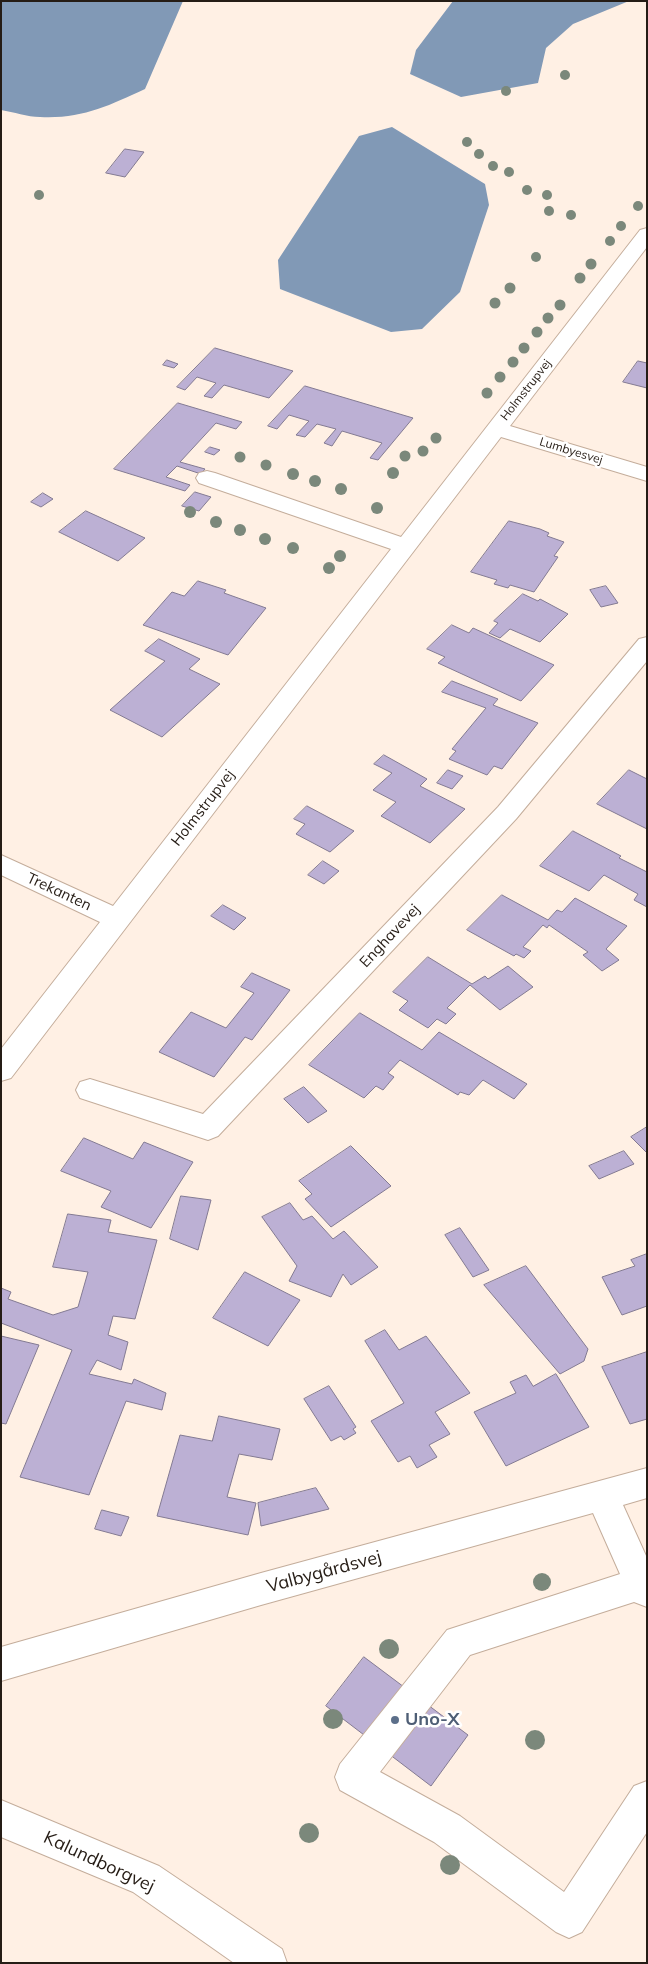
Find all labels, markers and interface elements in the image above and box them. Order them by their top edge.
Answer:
street label: Holmstrupvej [498,357,554,423]
street label: Lumbyesvej [538,435,604,467]
street label: Holmstrupvej [168,766,238,850]
street label: Trekanten [24,869,94,915]
street label: Enghavevej [356,901,424,971]
street label: Valbygårdsvej [264,1546,384,1598]
place label: Uno-X [405,1709,460,1731]
marker: Uno-X [389,1714,401,1726]
street label: Kalundborgvej [40,1827,158,1897]

